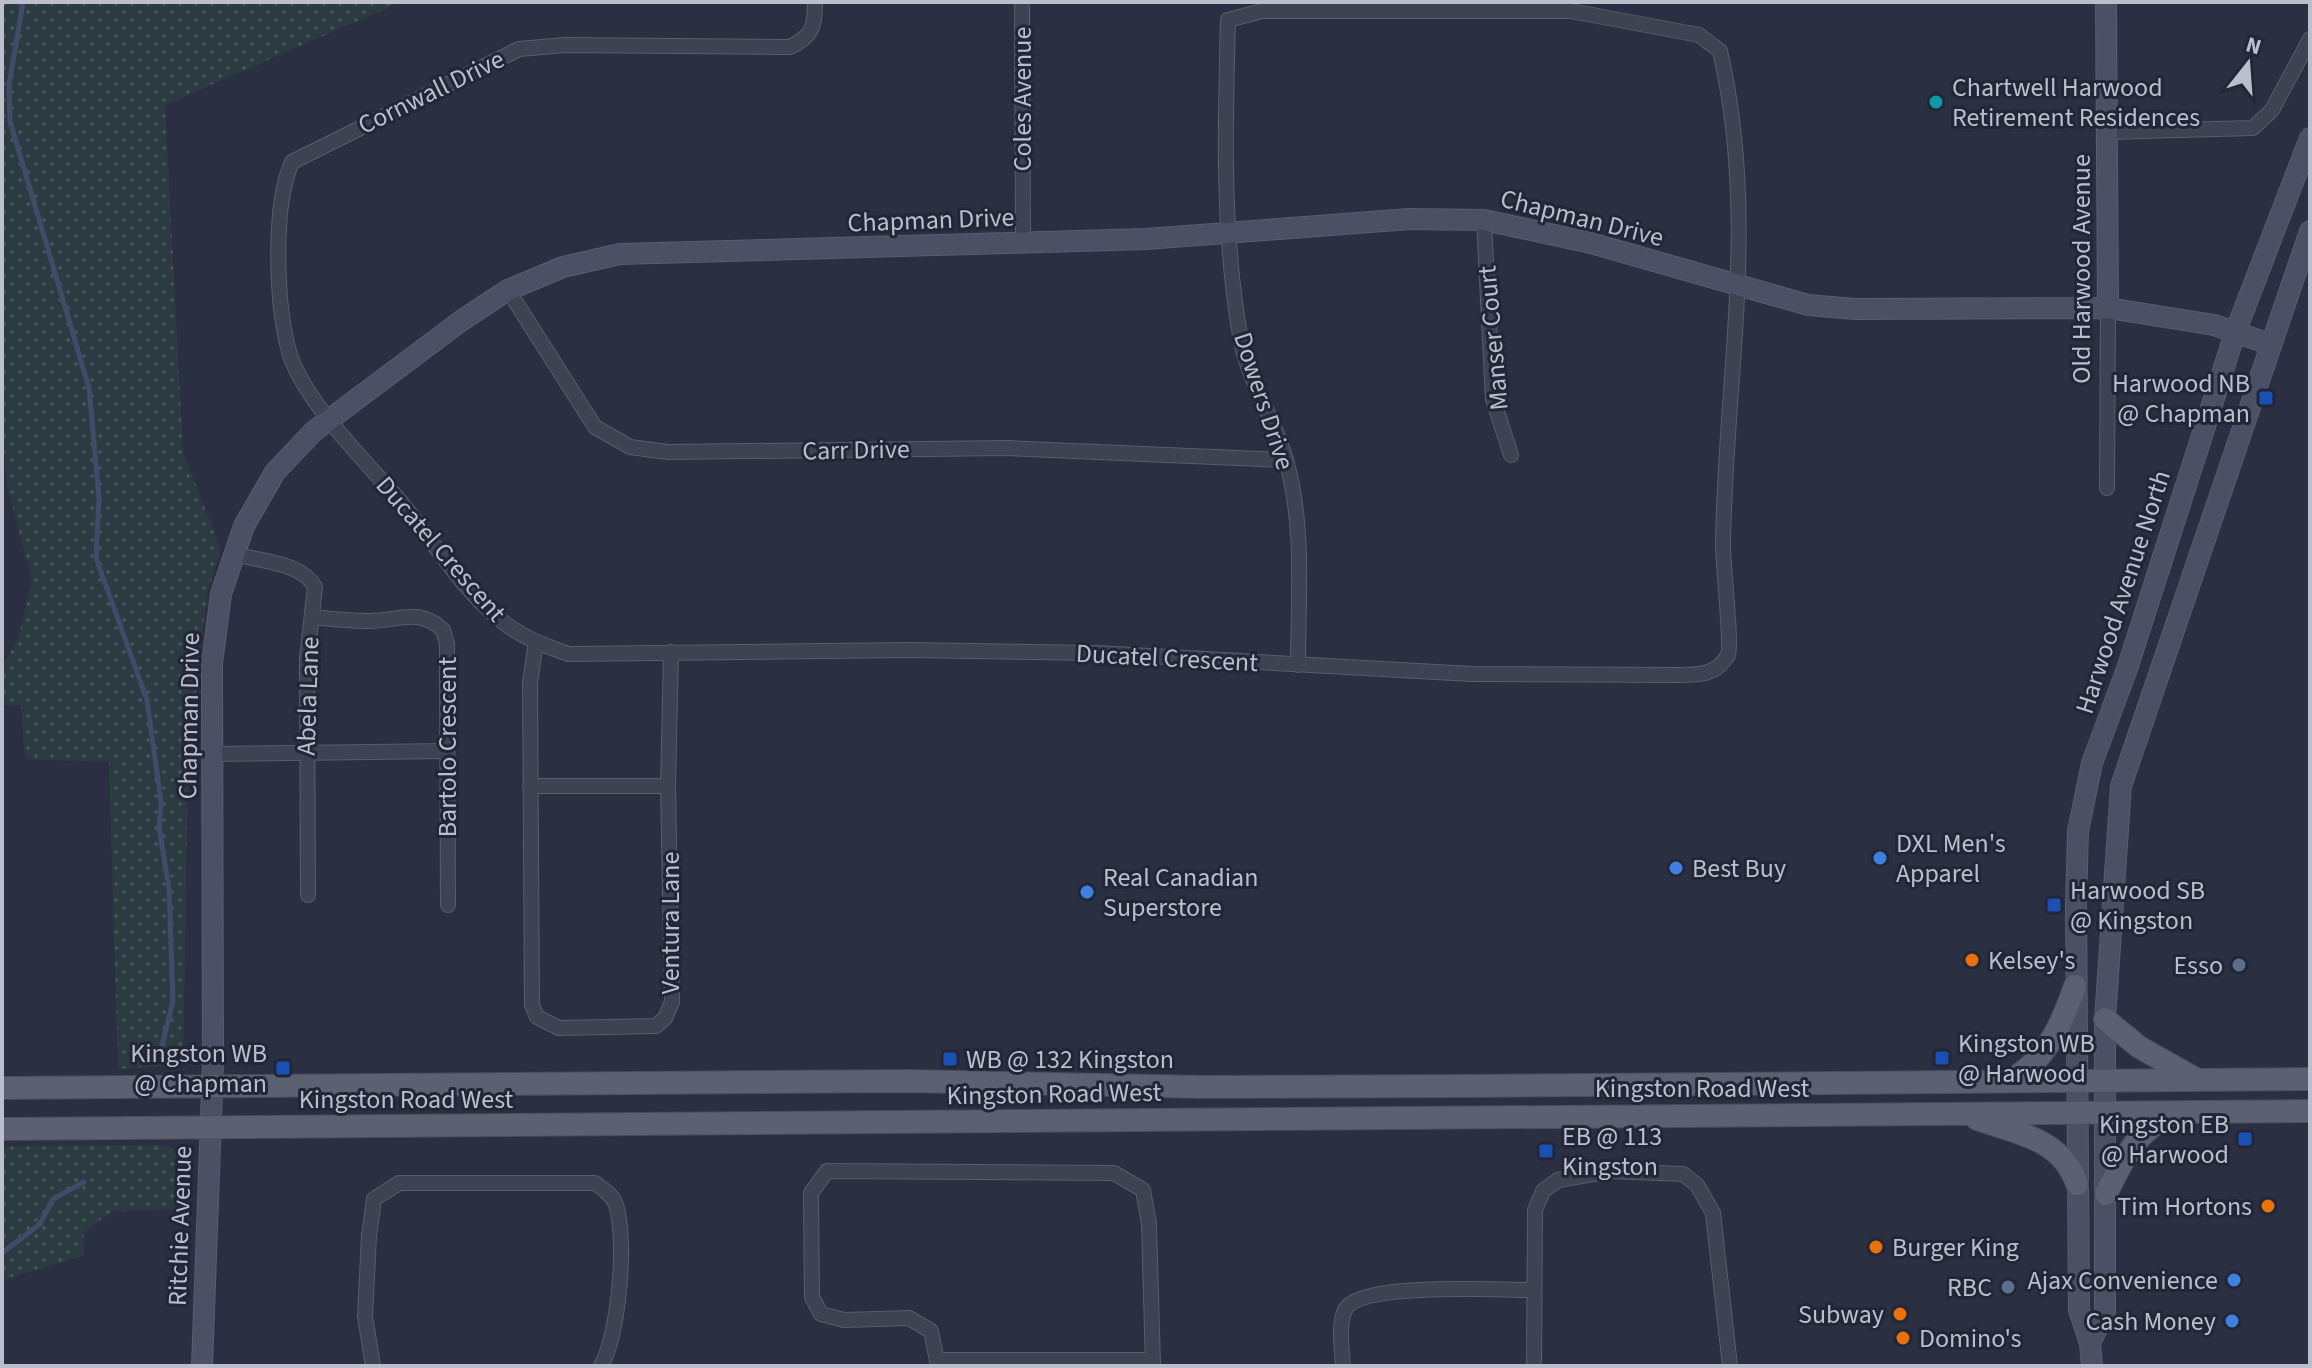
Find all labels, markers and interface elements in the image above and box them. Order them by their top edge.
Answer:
north arrow [2208,24,2288,104]
street label: Coles Avenue [1004,27,1041,171]
text: N [2242,28,2265,63]
street label: Cornwall Drive [352,41,510,143]
place label: Chartwell Harwood Retirement Residences [1952,69,2200,136]
marker: Chartwell Harwood Retirement Residences [1927,93,1945,111]
street label: Old Harwood Avenue [2063,154,2100,384]
street label: Chapman Drive [1497,180,1667,256]
street label: Chapman Drive [847,199,1015,241]
street label: Manser Court [1468,264,1518,412]
street label: Dowers Drive [1224,327,1304,475]
place label: Harwood NB @ Chapman [2112,365,2250,432]
marker: Harwood NB @ Chapman [2257,389,2275,407]
street label: Carr Drive [802,431,910,469]
street label: Harwood Avenue North [2066,465,2180,719]
street label: Ducatel Crescent [367,468,515,630]
street label: Chapman Drive [169,632,209,800]
street label: Ducatel Crescent [1075,635,1259,681]
street label: Abela Lane [287,636,329,756]
street label: Bartolo Crescent [429,657,466,837]
place label: DXL Men's Apparel [1896,825,2006,892]
marker: DXL Men's Apparel [1871,849,1889,867]
place label: Best Buy [1692,850,1786,887]
street label: Ventura Lane [652,852,689,994]
place label: Real Canadian Superstore [1103,859,1258,926]
marker: Best Buy [1667,859,1685,877]
place label: Harwood SB @ Kingston [2070,872,2205,939]
marker: Real Canadian Superstore [1078,883,1096,901]
marker: Harwood SB @ Kingston [2045,896,2063,914]
place label: Kelsey's [1988,942,2075,979]
place label: Esso [2173,947,2223,984]
marker: Kelsey's [1963,951,1981,969]
marker: Esso [2230,956,2248,974]
place label: Kingston WB @ Harwood [1958,1025,2095,1092]
place label: Kingston WB @ Chapman [130,1035,267,1102]
place label: WB @ 132 Kingston [966,1041,1174,1078]
marker: Kingston WB @ Harwood [1933,1049,1951,1067]
marker: WB @ 132 Kingston [941,1050,959,1068]
marker: Kingston WB @ Chapman [274,1059,292,1077]
street label: Kingston Road West [1595,1070,1810,1107]
street label: Kingston Road West [946,1074,1162,1114]
street label: Kingston Road West [299,1081,514,1118]
place label: Kingston EB @ Harwood [2099,1106,2229,1173]
place label: EB @ 113 Kingston [1562,1118,1662,1185]
marker: Kingston EB @ Harwood [2236,1130,2254,1148]
marker: EB @ 113 Kingston [1537,1142,1555,1160]
street label: Ritchie Avenue [159,1145,201,1307]
place label: Tim Hortons [2117,1188,2252,1225]
marker: Tim Hortons [2259,1197,2277,1215]
place label: Burger King [1892,1229,2019,1266]
marker: Burger King [1867,1238,1885,1256]
place label: Ajax Convenience [2028,1262,2218,1299]
place label: RBC [1947,1269,1992,1306]
marker: Ajax Convenience [2225,1271,2243,1289]
marker: RBC [1999,1278,2017,1296]
place label: Subway [1798,1296,1884,1333]
place label: Cash Money [2085,1303,2216,1340]
marker: Subway [1891,1305,1909,1323]
marker: Cash Money [2223,1312,2241,1330]
place label: Domino's [1919,1320,2022,1357]
marker: Domino's [1894,1329,1912,1347]

